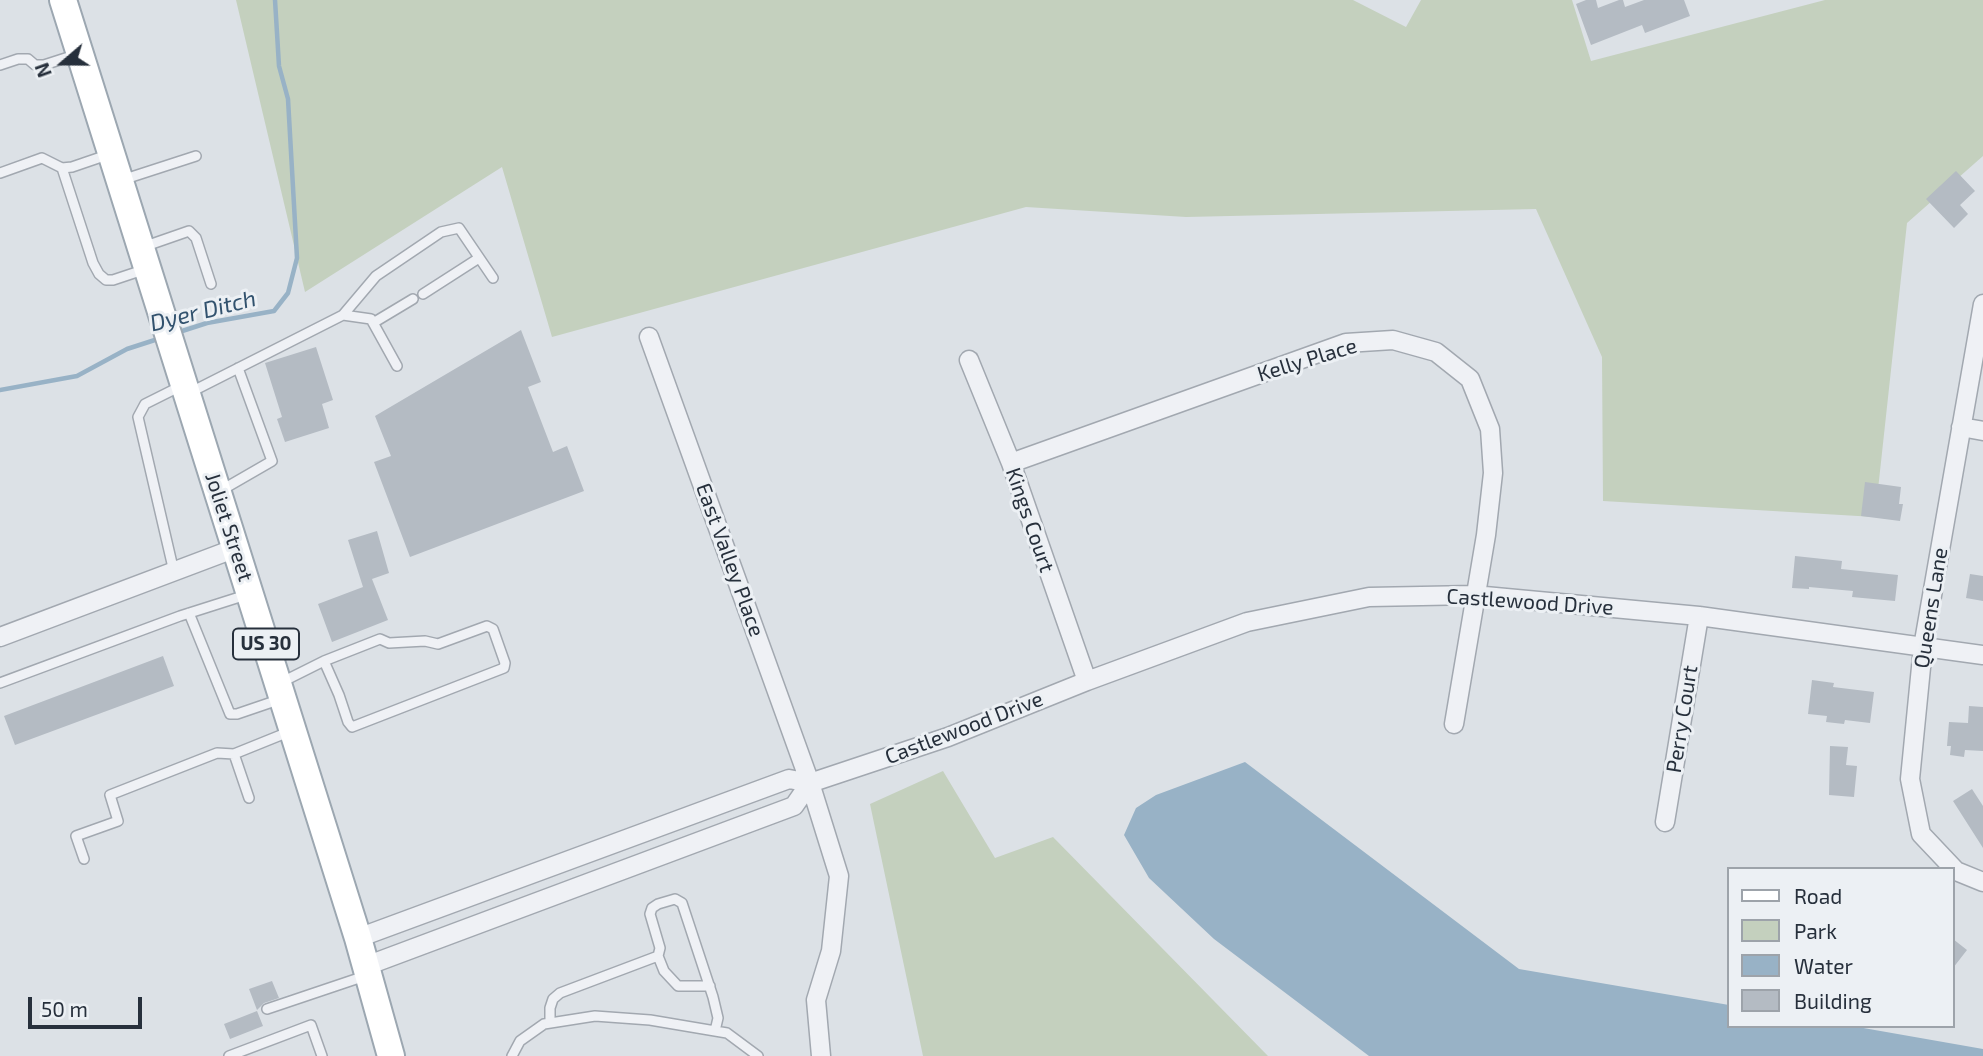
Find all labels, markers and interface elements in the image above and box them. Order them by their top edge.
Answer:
north arrow [28,28,98,98]
text: N [30,60,56,81]
water label: Dyer Ditch [147,285,259,337]
street label: Kelly Place [1254,333,1360,387]
street label: Kings Court [1000,464,1060,576]
street label: Joliet Street [200,469,258,585]
street label: East Valley Place [691,480,769,640]
street label: Queens Lane [1909,546,1953,670]
street label: Castlewood Drive [1446,584,1614,620]
road number: US 30 [233,628,299,660]
street label: Perry Court [1661,663,1703,775]
street label: Castlewood Drive [881,686,1047,770]
legend [1728,867,1955,1028]
text: Road [1794,883,1842,908]
text: Park [1794,918,1837,943]
text: Water [1794,953,1853,978]
scale bar [32,982,145,1026]
text: Building [1794,988,1872,1013]
text: 50 m [41,996,88,1021]

